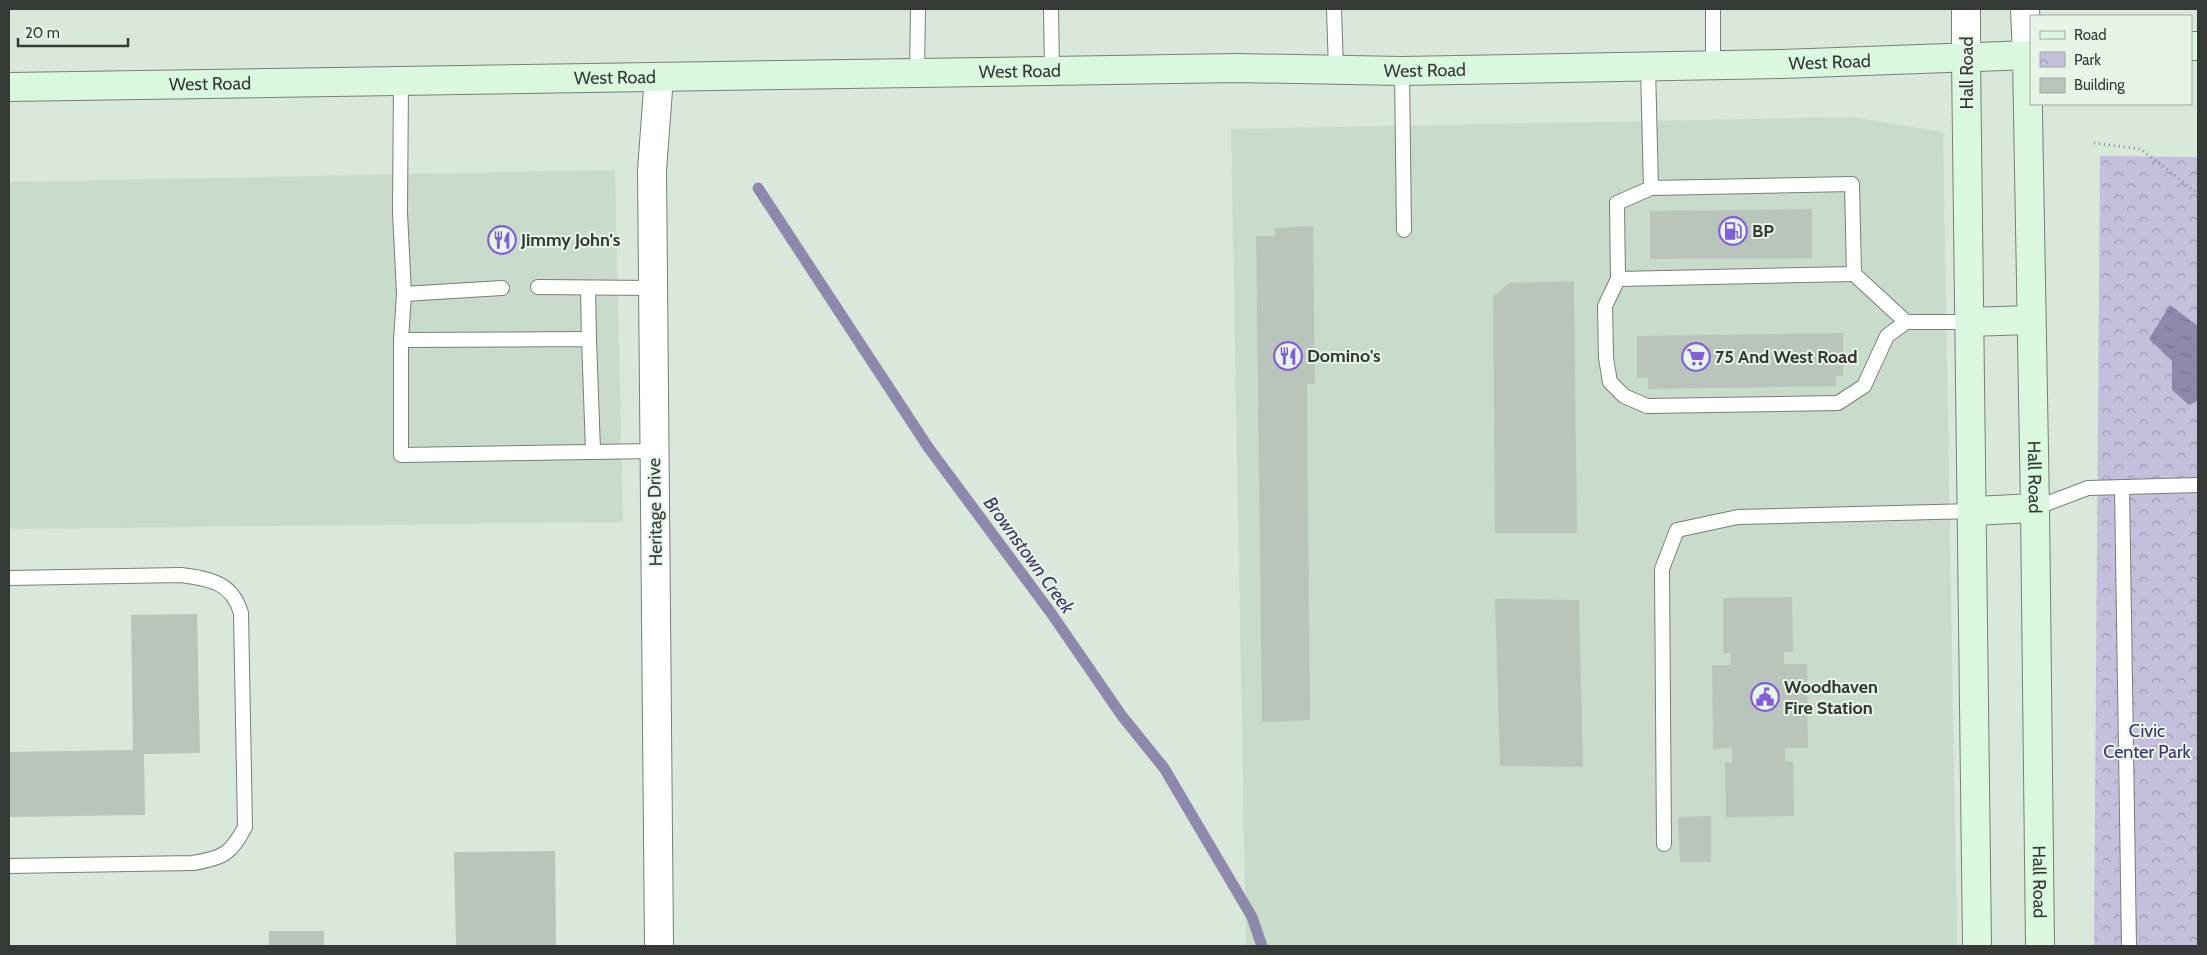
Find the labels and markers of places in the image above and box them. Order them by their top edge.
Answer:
fuel station icon: BP [1718,216,1748,246]
place label: BP [1752,220,1774,242]
restaurant icon: Jimmy John's [487,225,517,255]
place label: Jimmy John's [520,229,621,251]
restaurant icon: Domino's [1273,341,1303,371]
supermarket icon: 75 And West Road [1681,342,1711,372]
place label: Domino's [1307,345,1381,367]
place label: 75 And West Road [1715,346,1858,368]
place label: Woodhaven Fire Station [1784,676,1878,719]
public building icon: Woodhaven Fire Station [1750,682,1780,712]

